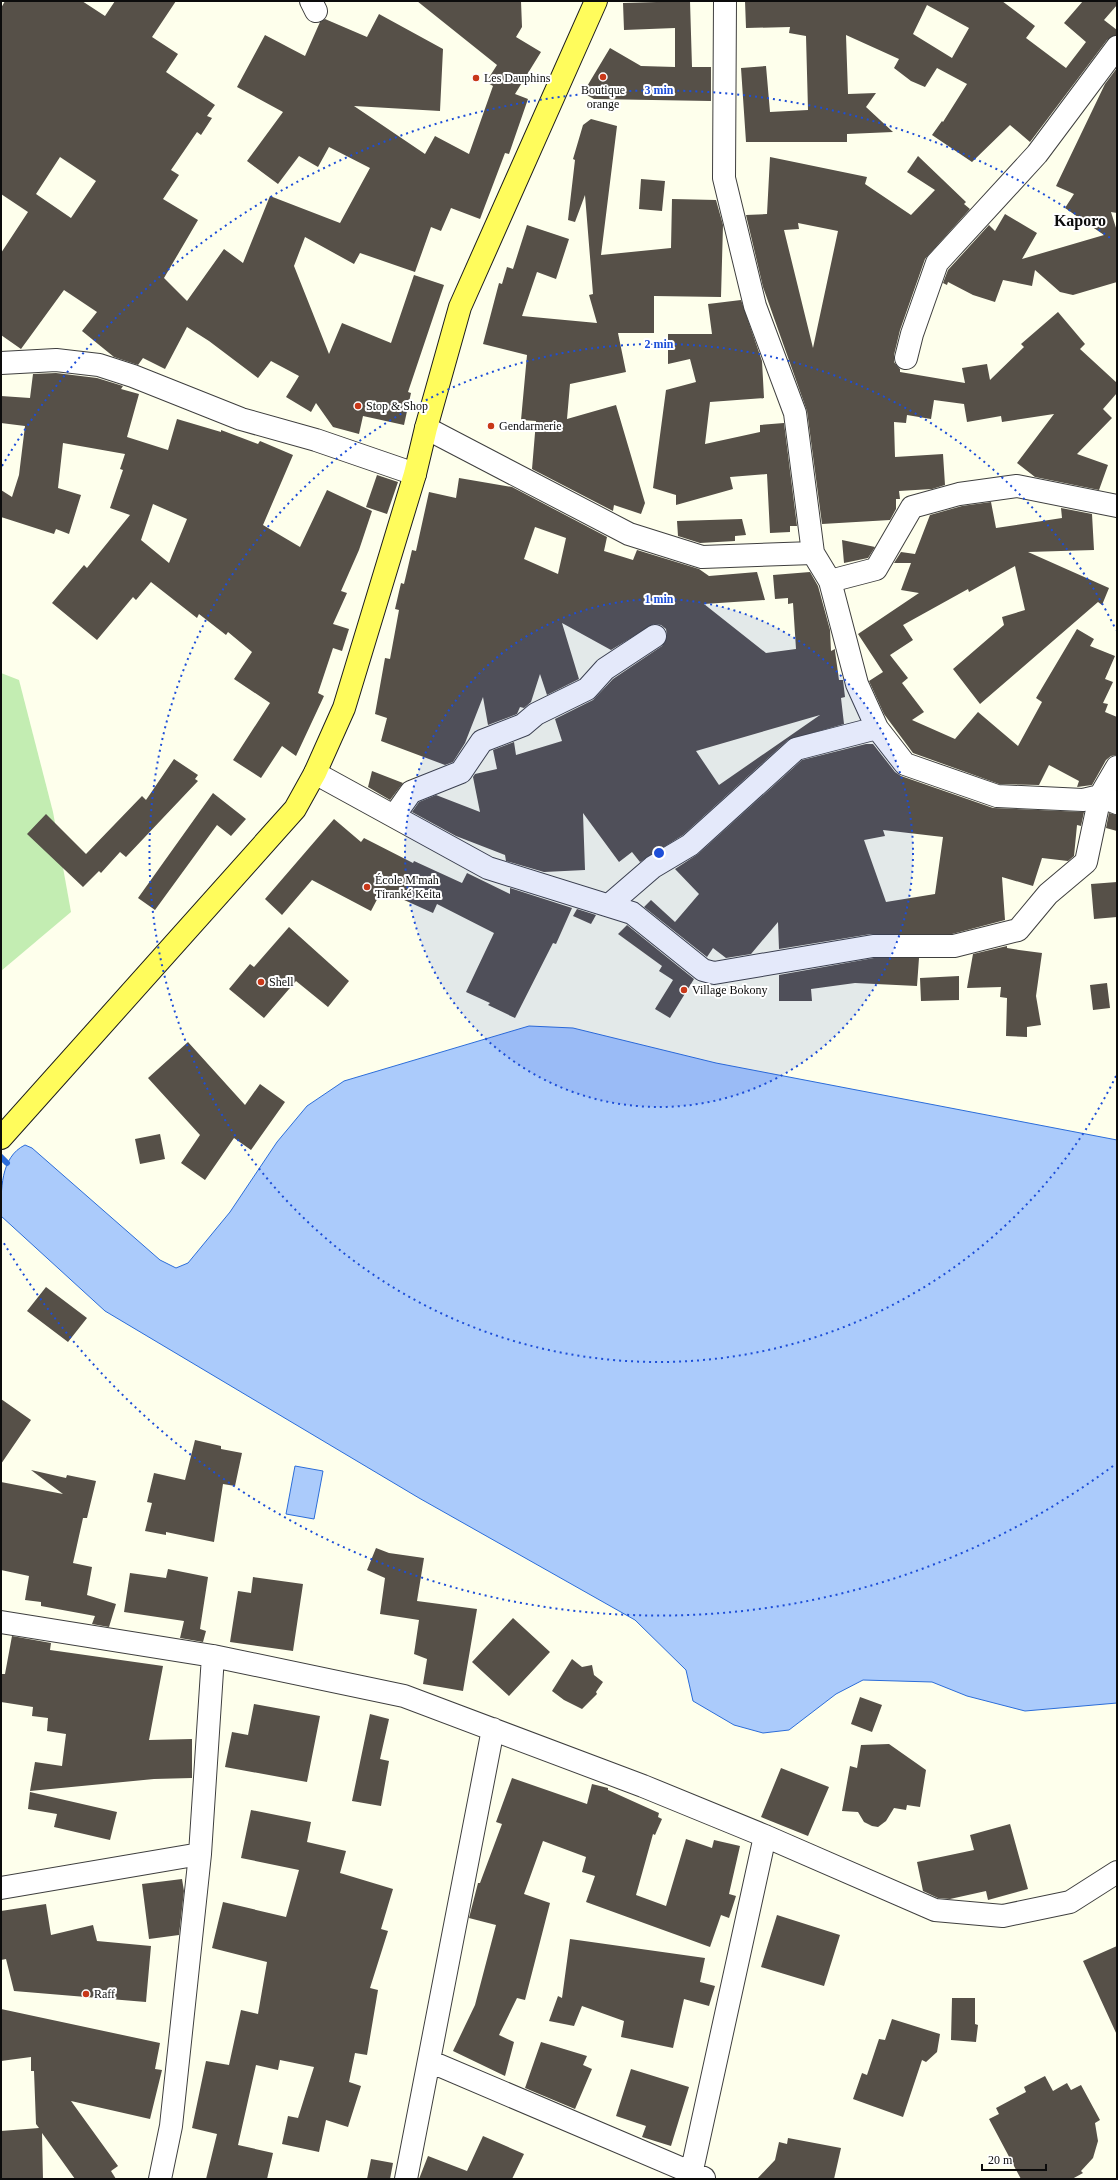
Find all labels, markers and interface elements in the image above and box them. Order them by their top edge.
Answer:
place label: Les Dauphins [484,71,551,85]
marker: Boutique orange [598,72,608,82]
marker: Les Dauphins [471,73,481,83]
place label: Boutique orange [581,83,625,111]
text: 3 min [644,83,674,97]
district label: Kaporo [1054,212,1106,230]
text: 2 min [644,337,674,351]
place label: Stop & Shop [366,399,428,413]
marker: Stop & Shop [353,401,363,411]
place label: Gendarmerie [499,419,562,433]
marker: Gendarmerie [486,421,496,431]
text: 1 min [644,592,674,606]
centre of rings [652,846,666,860]
place label: École M'mah Tiranké Keita [375,873,442,901]
marker: École M'mah Tiranké Keita [362,882,372,892]
place label: Shell [269,975,294,989]
marker: Shell [256,977,266,987]
place label: Village Bokony [692,983,768,997]
marker: Village Bokony [679,985,689,995]
place label: Raff [94,1987,115,2001]
marker: Raff [81,1989,91,1999]
scale bar [982,2146,1046,2172]
text: 20 m [988,2153,1013,2167]

